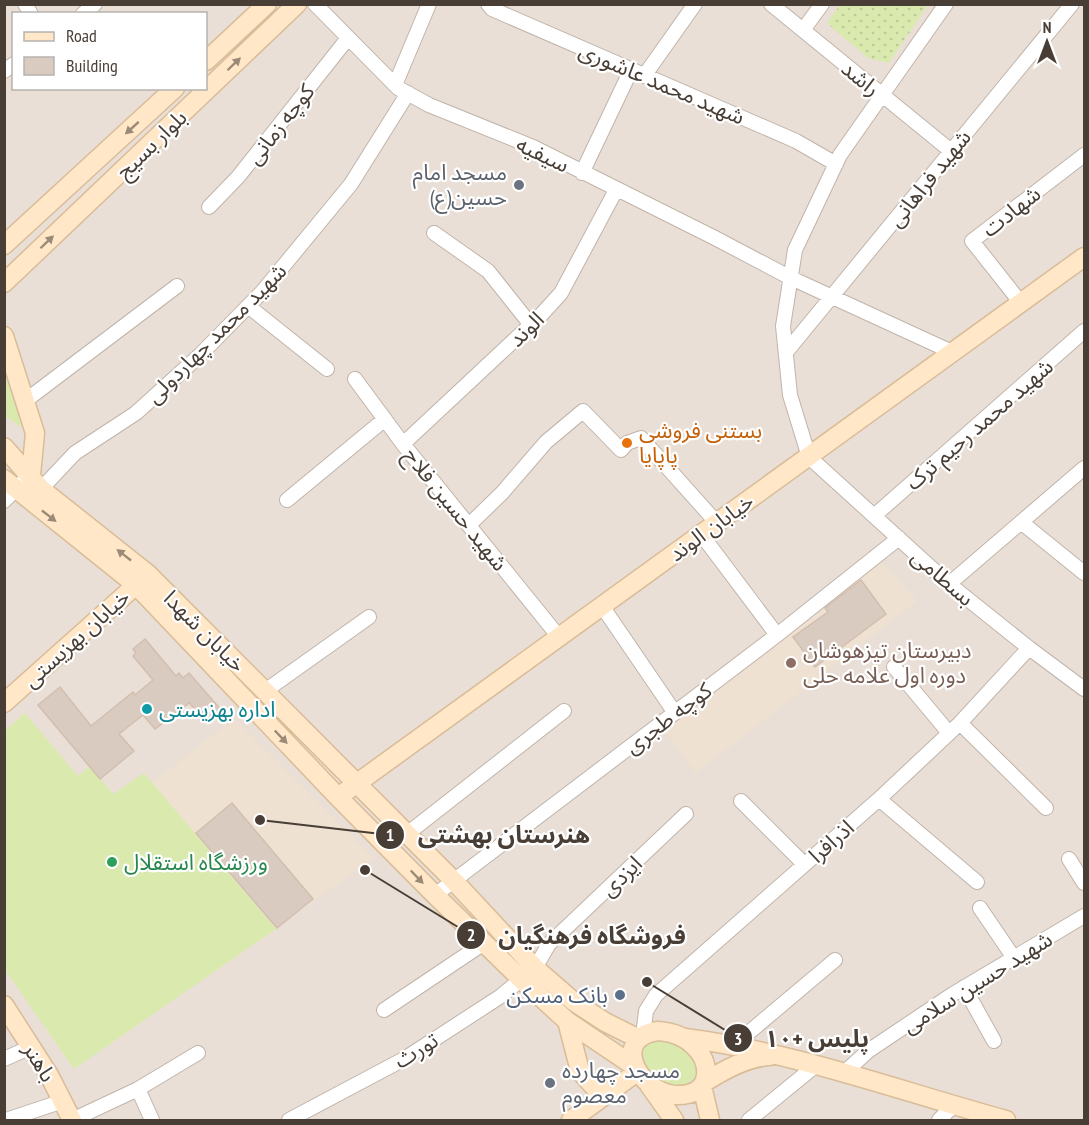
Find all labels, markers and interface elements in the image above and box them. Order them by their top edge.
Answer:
legend [12,12,207,90]
north arrow [1017,12,1077,72]
text: N [1043,17,1051,37]
text: Road [66,24,97,47]
street label: شهید محمد عاشوری [575,35,749,131]
text: Building [66,54,118,77]
street label: راشد [836,54,886,102]
one-way arrow [226,58,240,72]
street label: کوچه زمانی [240,77,322,171]
street label: بلوار بسیج [110,103,194,187]
one-way arrow [125,121,140,134]
street label: شهید فراهانی [881,124,977,232]
street label: سیفیه [512,130,574,178]
place label: مسجد امام حسین(ع) [413,158,507,214]
marker: مسجد امام حسین(ع) [512,178,526,192]
street label: شهادت [976,179,1046,243]
one-way arrow [39,235,54,249]
street label: شهید محمد چهاردولی [140,257,293,410]
street label: الوند [502,305,550,353]
street label: شهید محمد رحیم ترک [899,352,1061,498]
place label: بستنی فروشی پاپایا [639,416,762,470]
marker: بستنی فروشی پاپایا [620,436,634,450]
street label: شهید حسین فلاح [395,442,514,578]
street label: خیابان الوند [663,487,759,567]
one-way arrow [41,510,57,523]
street label: بسطامی [906,542,980,612]
one-way arrow [116,548,132,561]
street label: خیابان بهزیستی [17,583,135,693]
street label: خیابان شهدا [158,584,252,678]
place label: دبیرستان تیزهوشان دوره اول علامه حلی [803,636,972,689]
marker: دبیرستان تیزهوشان دوره اول علامه حلی [784,656,798,670]
street label: کوچه طجری [619,676,719,761]
place label: اداره بهزیستی [159,695,276,723]
marker: اداره بهزیستی [140,702,154,716]
one-way arrow [274,730,288,744]
street label: اذرافرا [802,813,860,869]
callout: هنرستان بهشتی [375,814,602,856]
text: هنرستان بهشتی [418,819,590,850]
text: 1 [386,823,394,846]
place label: ورزشگاه استقلال [124,848,268,876]
street label: ایزدی [594,850,648,902]
marker: ورزشگاه استقلال [105,855,119,869]
one-way arrow [410,870,424,885]
callout: فروشگاه فرهنگیان [456,914,698,956]
text: فروشگاه فرهنگیان [498,920,686,951]
text: 2 [467,923,475,946]
street label: شهید حسین سلامی [897,925,1057,1039]
place label: بانک مسکن [506,981,608,1009]
marker: بانک مسکن [613,988,627,1002]
callout: پلیس +۱۰ [723,1017,881,1059]
text: پلیس +۱۰ [765,1023,869,1055]
street label: تورث [389,1026,443,1074]
text: 3 [734,1027,742,1050]
street label: باهنر [17,1036,63,1087]
place label: مسجد چهارده معصوم [562,1056,680,1112]
marker: مسجد چهارده معصوم [543,1076,557,1090]

